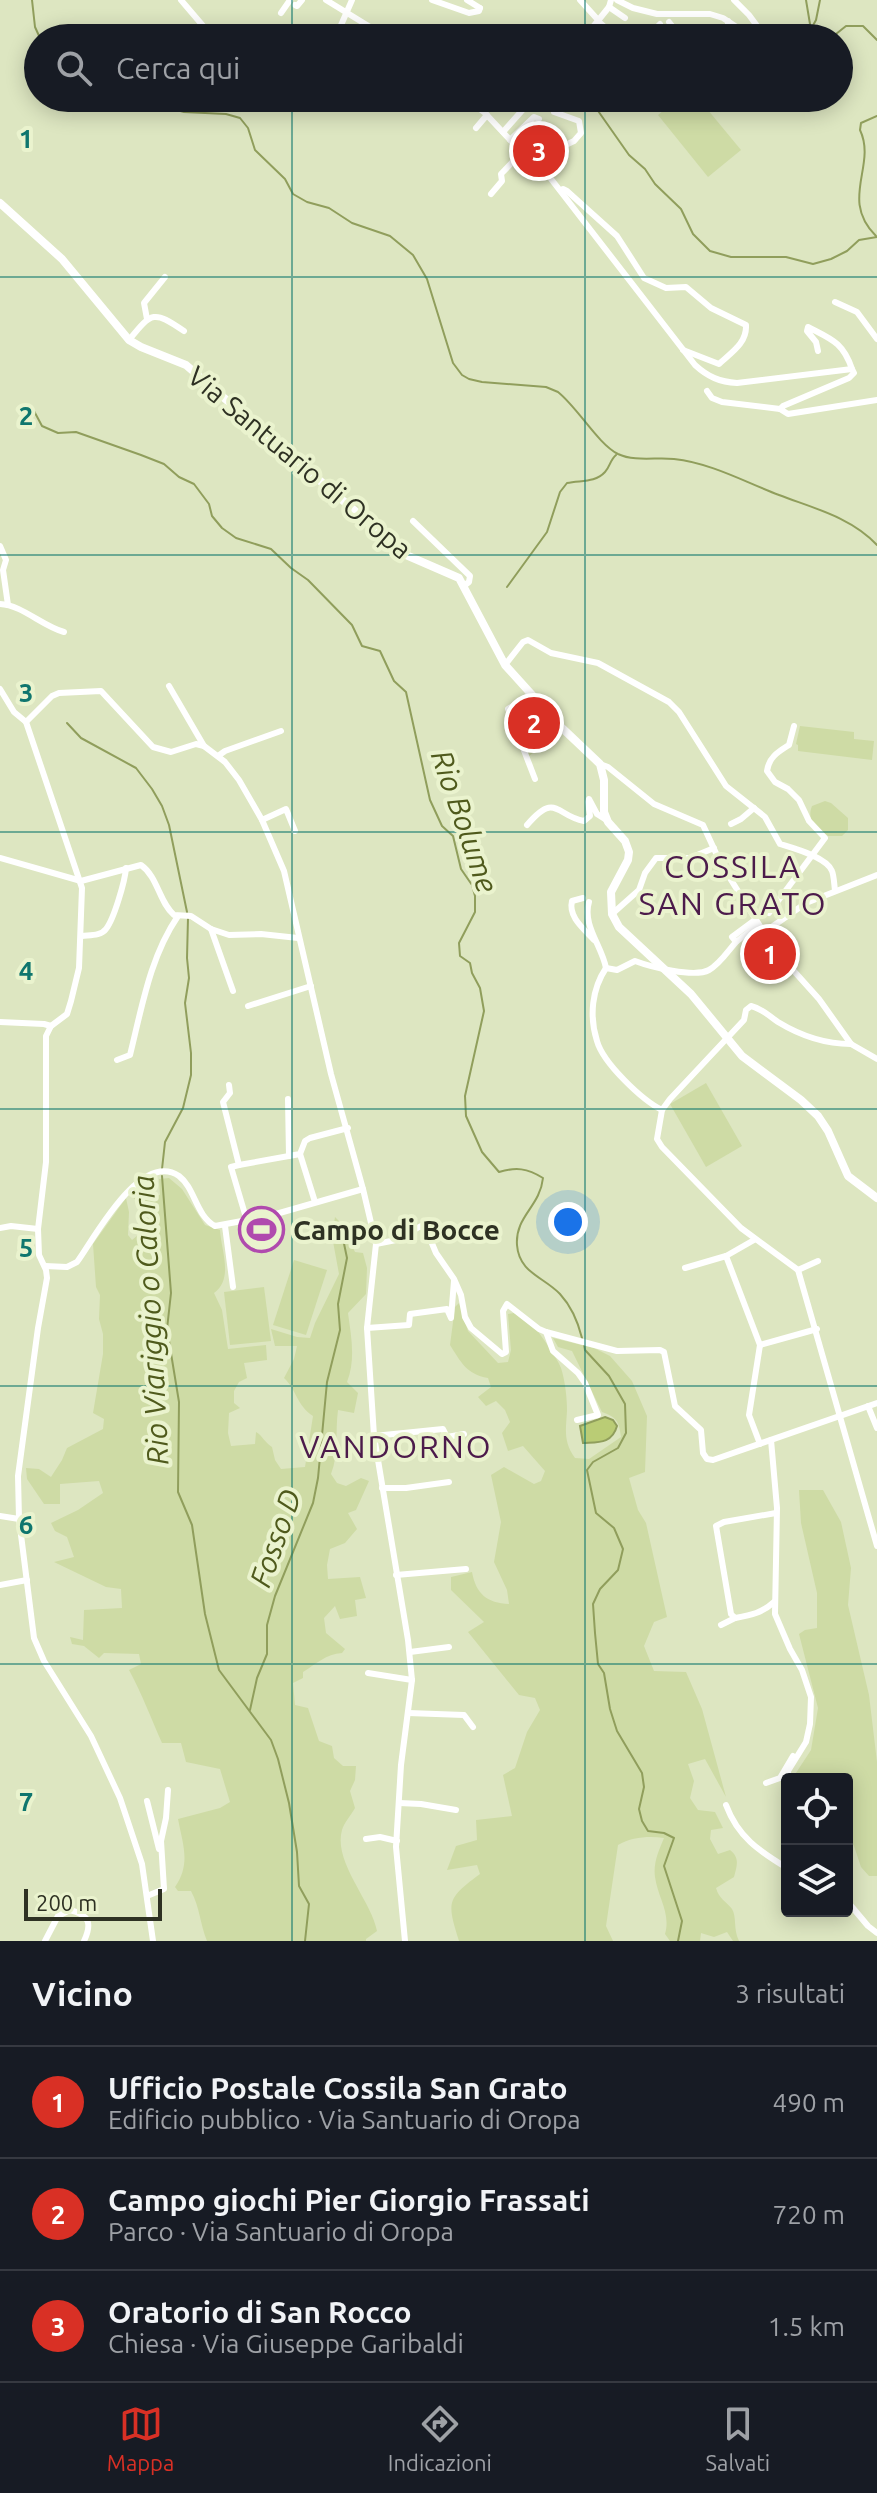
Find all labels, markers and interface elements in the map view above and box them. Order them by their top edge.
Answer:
search box [24,24,853,112]
icon: search [52,46,96,90]
text: Cerca qui [116,51,240,85]
pin: 3 [513,121,565,181]
text: 1 [19,124,33,153]
street label: Via Santuario di Oropa [182,359,418,565]
text: 2 [19,401,33,430]
text: 3 [19,678,33,707]
pin: 2 [508,693,560,753]
water label: Rio Bolume [425,745,505,897]
district label: COSSILA SAN GRATO [639,848,827,921]
pin: 1 [744,924,796,984]
text: 4 [19,956,33,985]
water label: Rio Viariggio o Caloria [125,1174,175,1466]
your location [548,1202,588,1242]
sports icon: Campo di Bocce [238,1205,286,1253]
place label: Campo di Bocce [293,1214,500,1245]
text: 5 [19,1233,33,1262]
district label: VANDORNO [299,1428,493,1464]
water label: Fosso D [243,1485,307,1591]
text: 6 [19,1510,33,1539]
map controls [781,1773,853,1917]
button: locate [781,1773,853,1845]
text: 7 [19,1787,33,1816]
button: layers [781,1845,853,1917]
scale bar [24,1885,162,1921]
text: 200 m [36,1890,97,1915]
text: Vicino [32,1974,133,2012]
text: 3 risultati [735,1979,845,2008]
text: Ufficio Postale Cossila San Grato [108,2071,568,2105]
text: 1 [51,2088,65,2117]
text: 490 m [773,2088,845,2117]
text: Edificio pubblico · Via Santuario di Oropa [108,2105,581,2134]
text: Campo giochi Pier Giorgio Frassati [108,2183,590,2217]
text: 2 [51,2200,65,2229]
text: 720 m [773,2200,845,2229]
text: Parco · Via Santuario di Oropa [108,2217,454,2246]
text: Oratorio di San Rocco [108,2295,412,2329]
text: 3 [51,2312,65,2341]
text: 1.5 km [768,2312,845,2341]
text: Chiesa · Via Giuseppe Garibaldi [108,2329,464,2358]
tab: Mappa [107,2402,174,2475]
tab: Indicazioni [388,2402,492,2475]
tab: Salvati [706,2402,770,2475]

